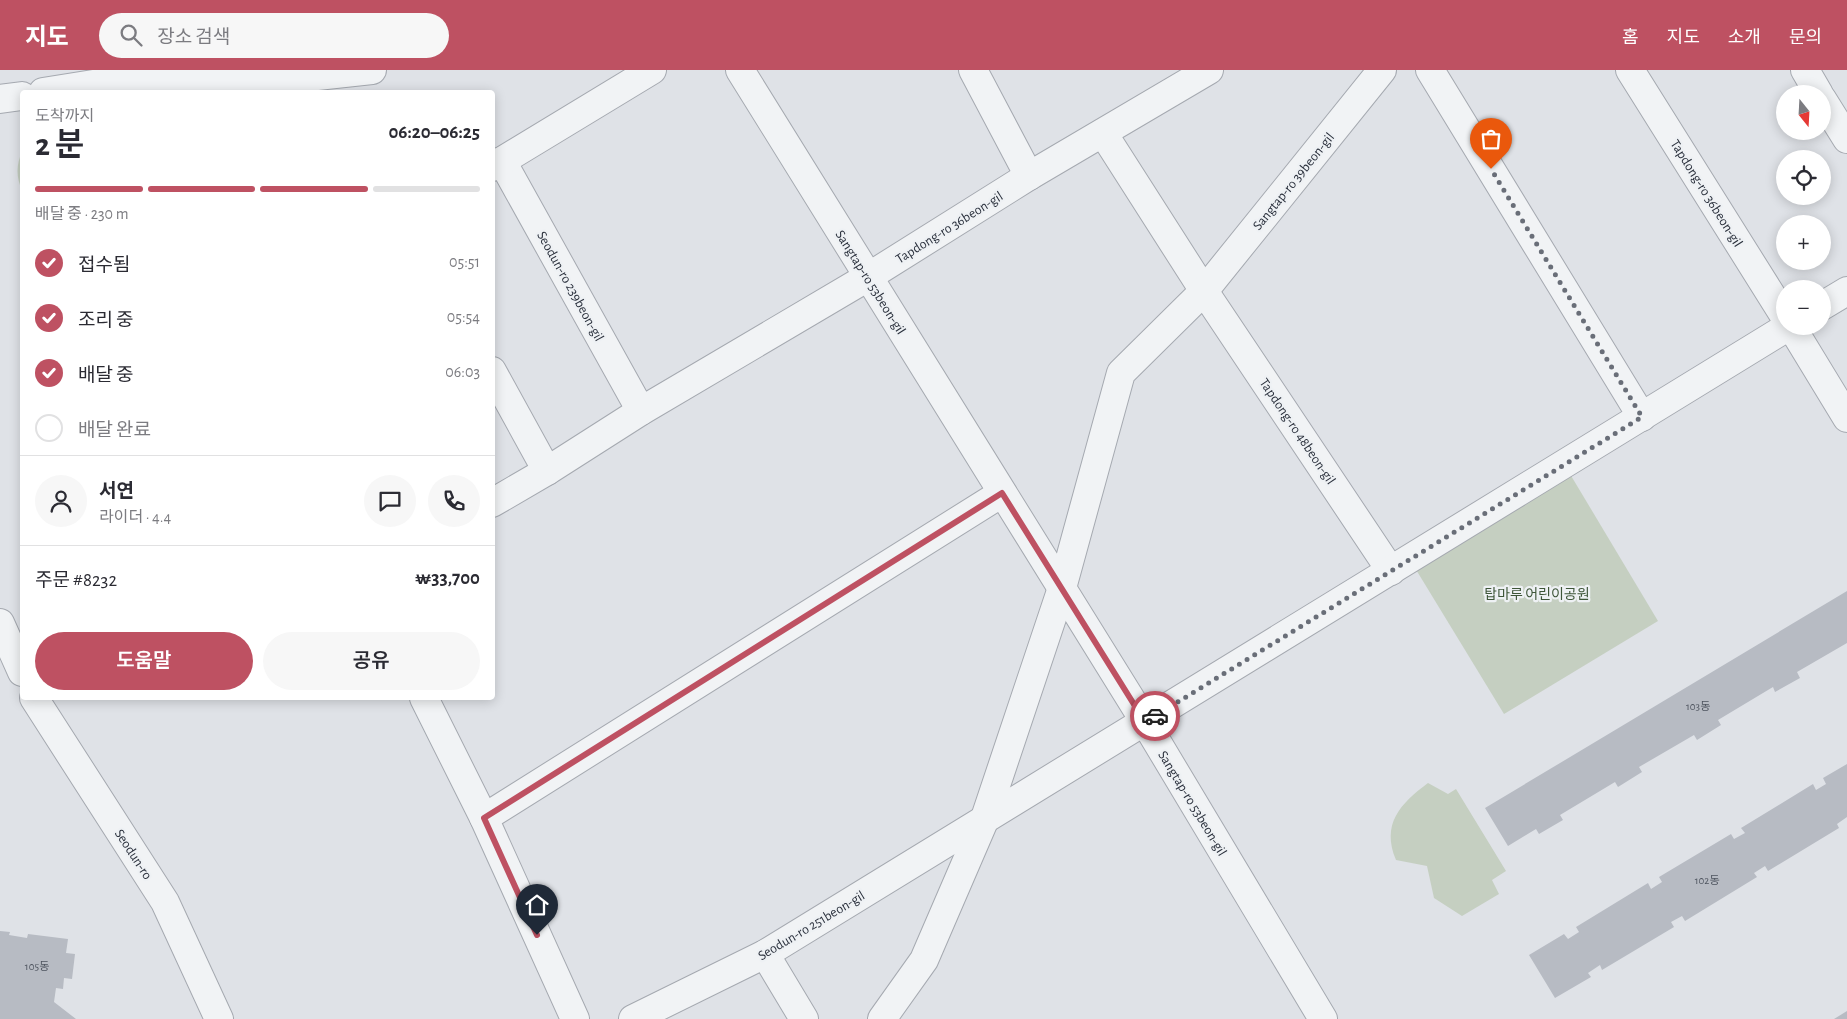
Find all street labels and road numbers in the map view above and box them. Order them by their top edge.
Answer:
street label: Sangtap-ro 39beon-gil [1250,130,1337,233]
street label: Tapdong-ro 36beon-gil [1668,137,1745,250]
street label: Tapdong-ro 36beon-gil [893,189,1006,266]
street label: Sangtap-ro 53beon-gil [832,228,908,337]
street label: Seodun-ro 239beon-gil [534,229,606,344]
street label: Tapdong-ro 48beon-gil [1257,376,1338,487]
street label: Sangtap-ro 53beon-gil [1155,748,1229,859]
street label: Seodun-ro [112,827,155,882]
street label: Seodun-ro 251beon-gil [756,889,867,963]

